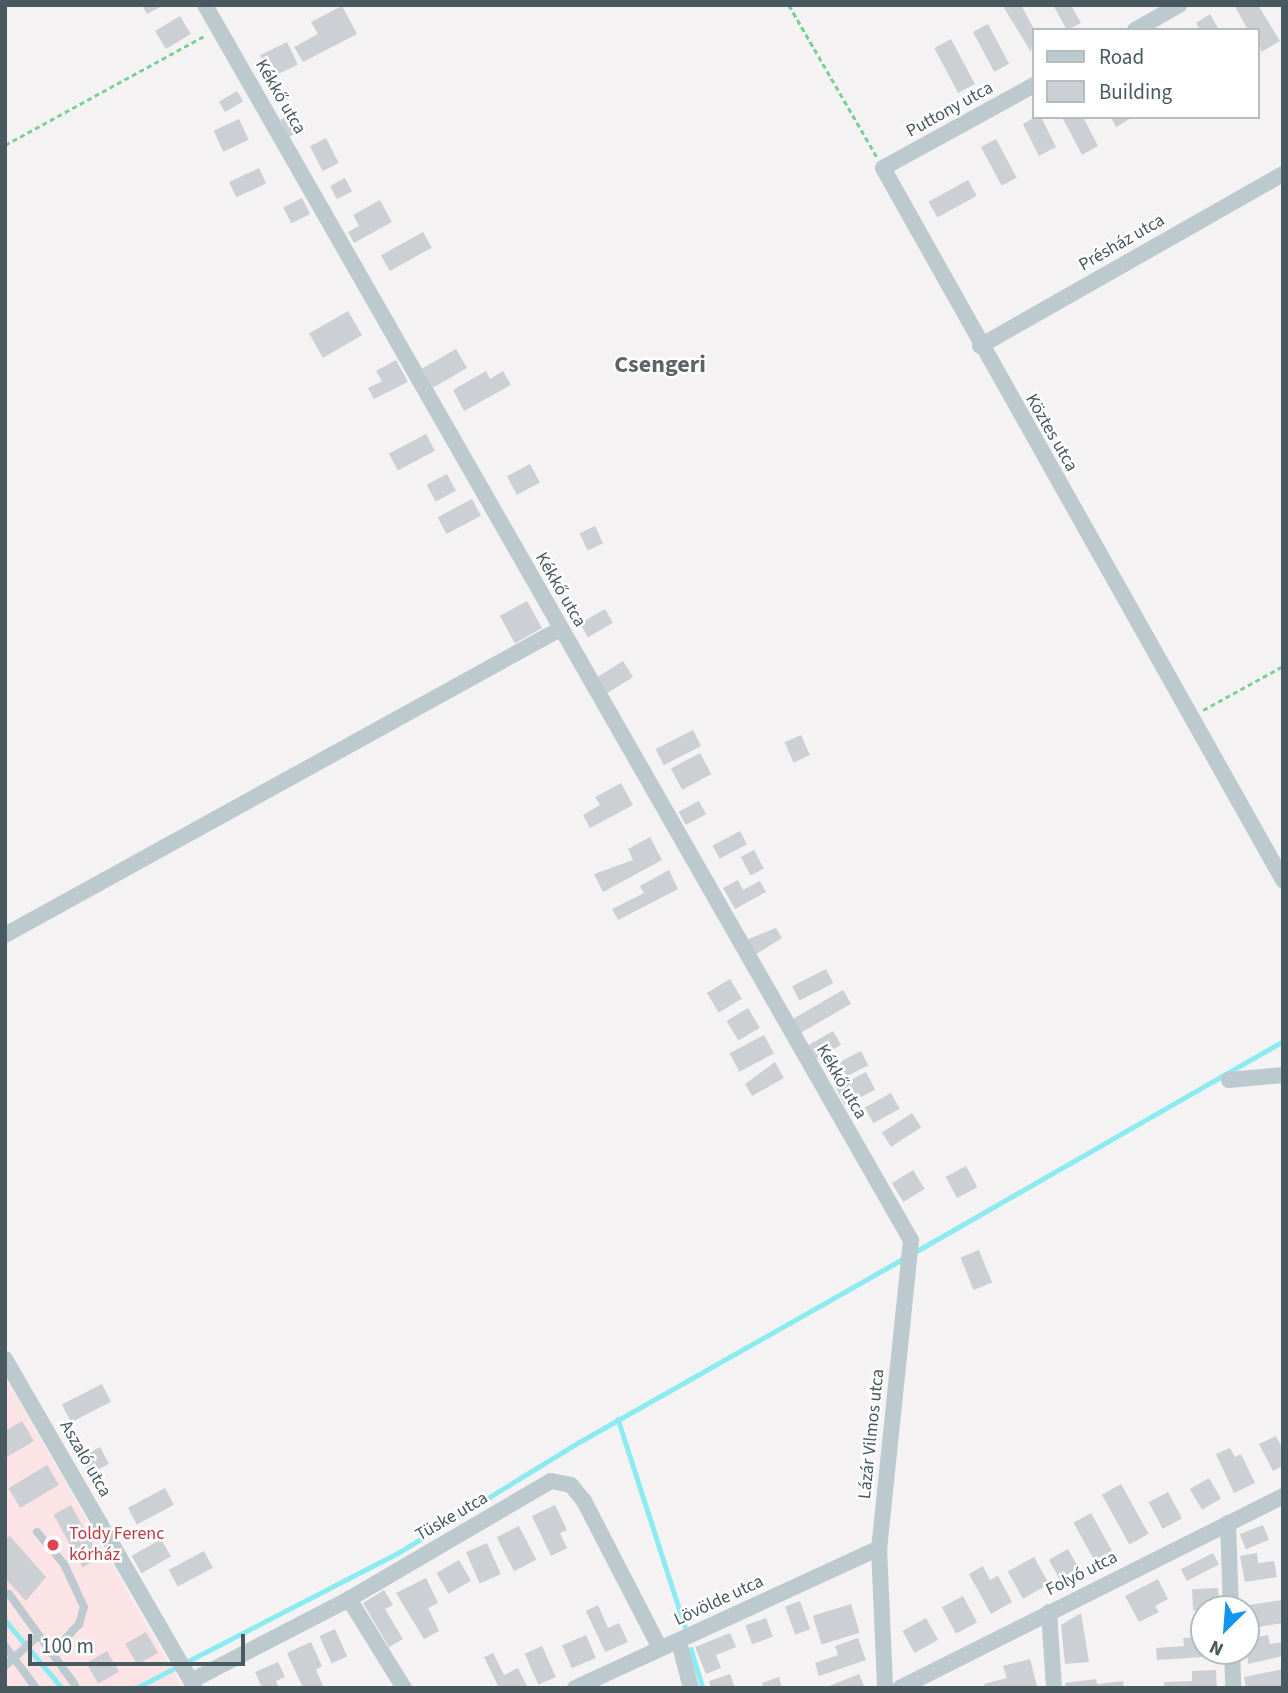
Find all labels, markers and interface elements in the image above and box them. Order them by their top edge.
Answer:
legend [1032,28,1260,119]
text: Road [1099,42,1144,72]
street label: Kékkő utca [250,56,310,138]
street label: Puttony utca [903,77,997,143]
text: Building [1099,77,1172,107]
street label: Présház utca [1075,210,1169,276]
district label: Csengeri [614,351,706,379]
street label: Köztes utca [1020,390,1082,476]
street label: Kékkő utca [530,549,590,631]
street label: Kékkő utca [811,1041,871,1123]
street label: Lázár Vilmos utca [854,1368,890,1500]
street label: Aszaló utca [54,1417,116,1501]
street label: Tüske utca [412,1488,492,1546]
place label: Toldy Ferenc kórház [69,1524,164,1566]
marker: Toldy Ferenc kórház [43,1535,63,1555]
street label: Folyó utca [1043,1547,1121,1601]
street label: Lövölde utca [671,1571,767,1631]
north arrow [1190,1595,1260,1665]
scale bar [32,1620,248,1664]
text: 100 m [41,1631,94,1661]
text: N [1205,1633,1228,1663]

